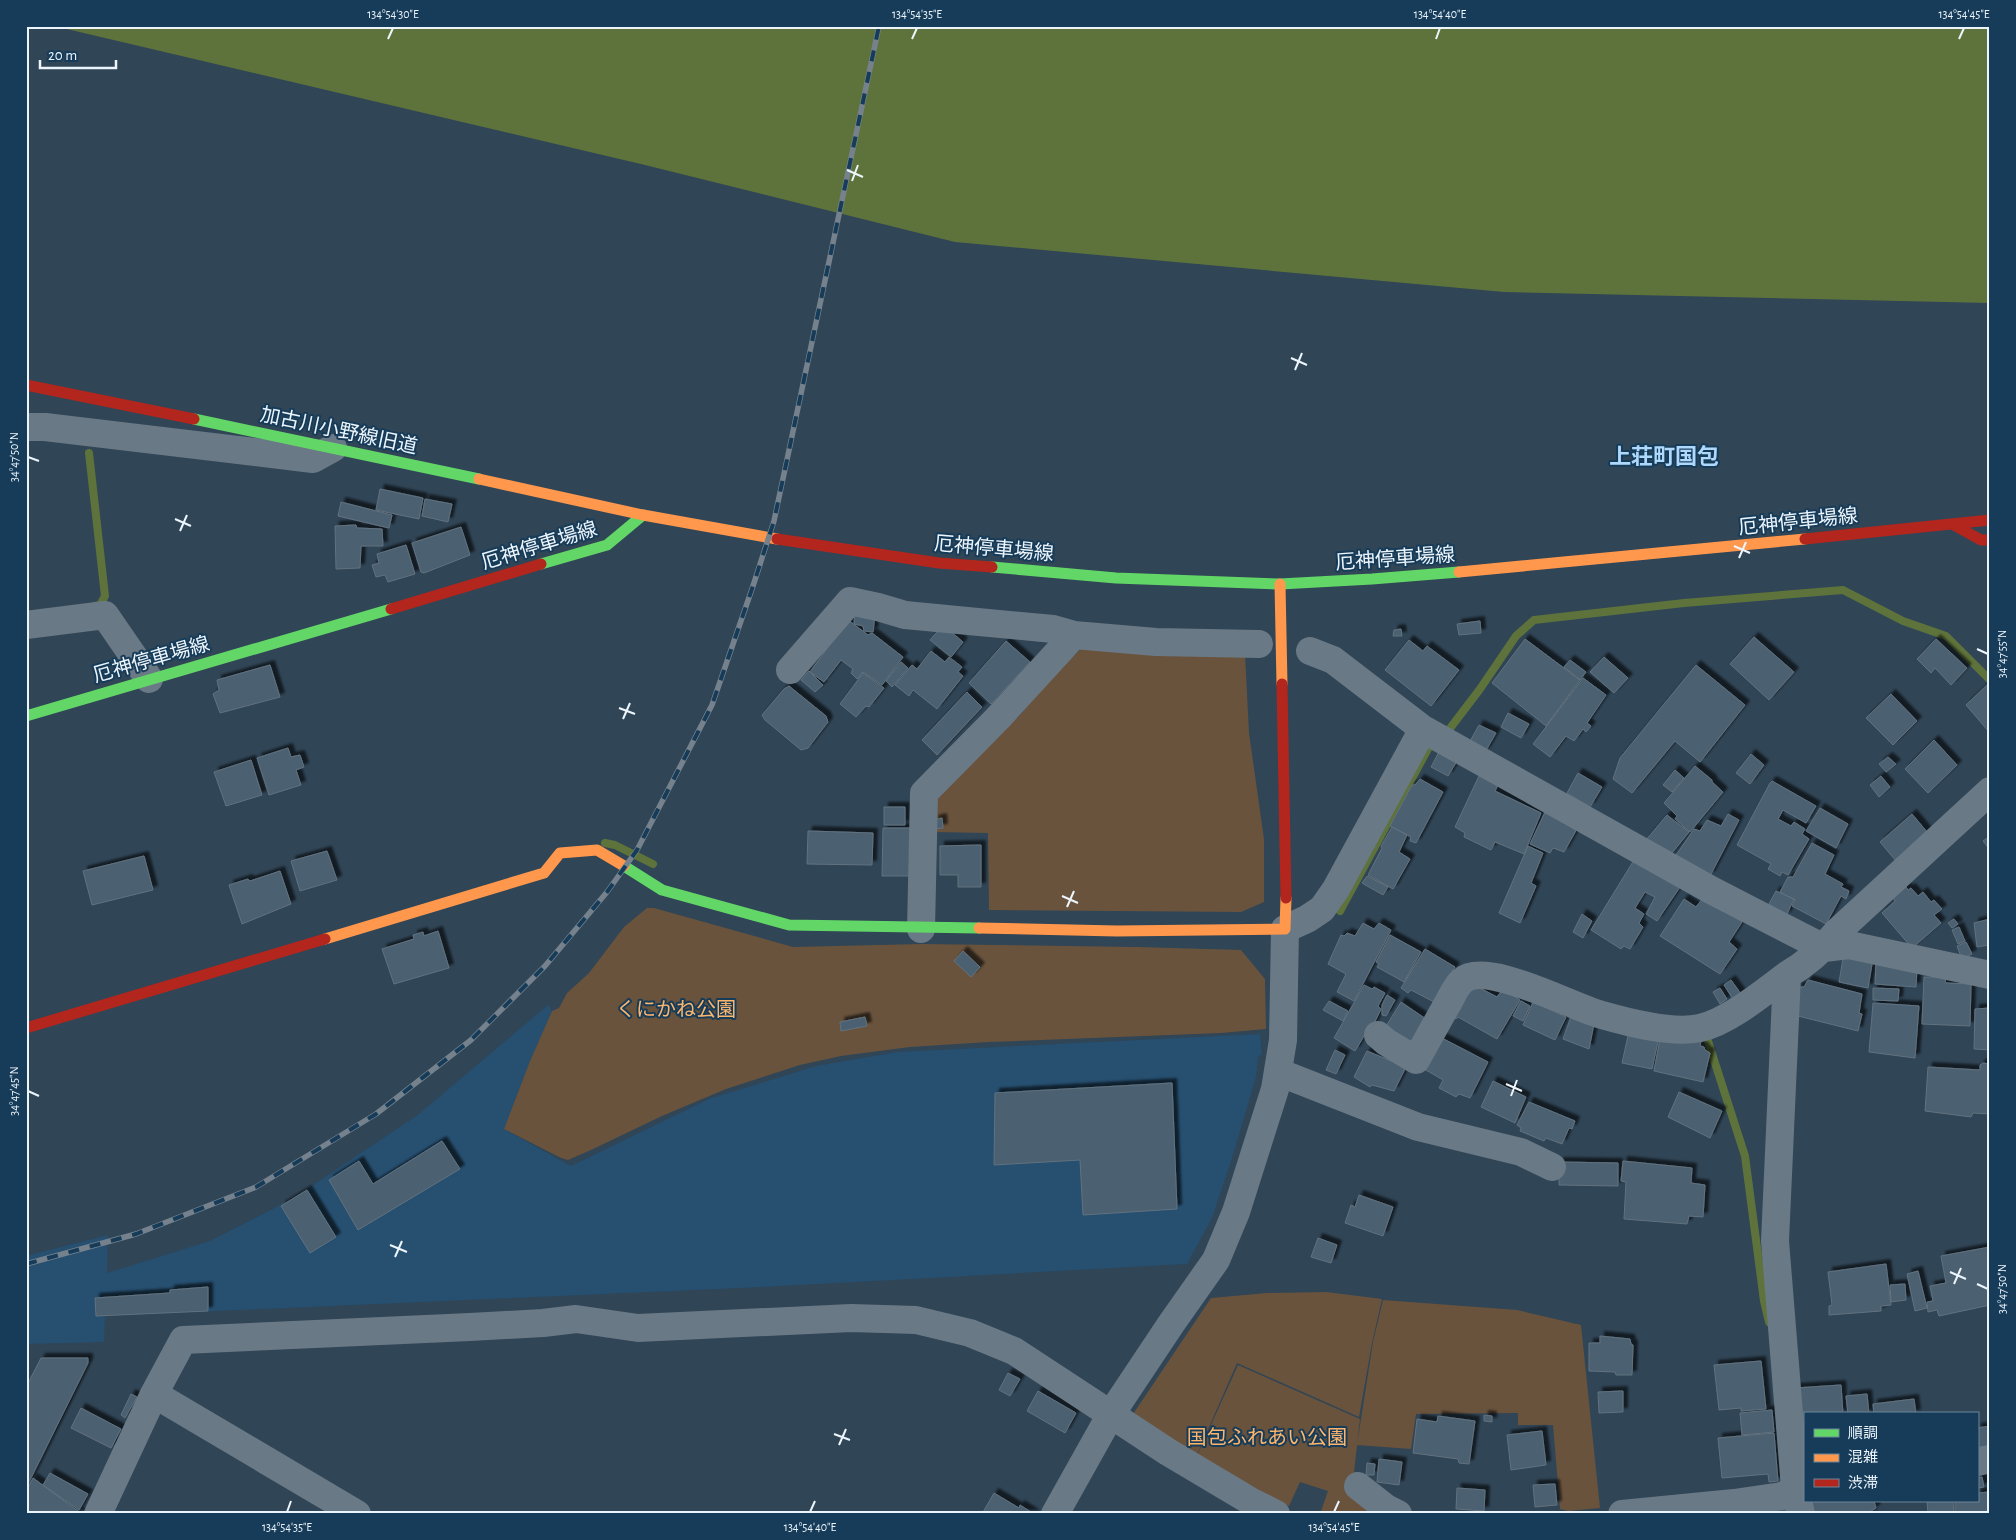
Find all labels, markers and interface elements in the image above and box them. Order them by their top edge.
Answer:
text: 134°54'30"E [367,8,419,20]
text: 134°54'35"E [892,8,942,20]
text: 134°54'40"E [1414,8,1466,20]
text: 134°54'45"E [1938,8,1990,20]
scale bar [40,38,116,70]
text: 20 m [48,48,77,63]
street label: 加古川小野線旧道 [258,403,420,457]
text: 34°47'50"N [8,432,20,482]
district label: 上荘町国包 [1609,444,1719,468]
street label: 厄神停車場線 [1737,504,1859,538]
street label: 厄神停車場線 [478,517,600,573]
street label: 厄神停車場線 [933,532,1055,564]
street label: 厄神停車場線 [1334,543,1456,573]
text: 34°47'55"N [1996,630,2008,678]
street label: 厄神停車場線 [90,632,212,686]
park label: くにかね公園 [616,999,736,1020]
text: 34°47'45"N [8,1066,20,1116]
text: 34°47'50"N [1996,1264,2008,1314]
legend [1804,1412,1978,1502]
text: 順調 [1848,1426,1878,1441]
park label: 国包ふれあい公園 [1187,1427,1347,1448]
text: 混雑 [1848,1449,1878,1465]
text: 渋滞 [1848,1475,1878,1491]
text: 134°54'35"E [262,1521,312,1533]
text: 134°54'40"E [784,1521,836,1533]
text: 134°54'45"E [1308,1521,1360,1533]

